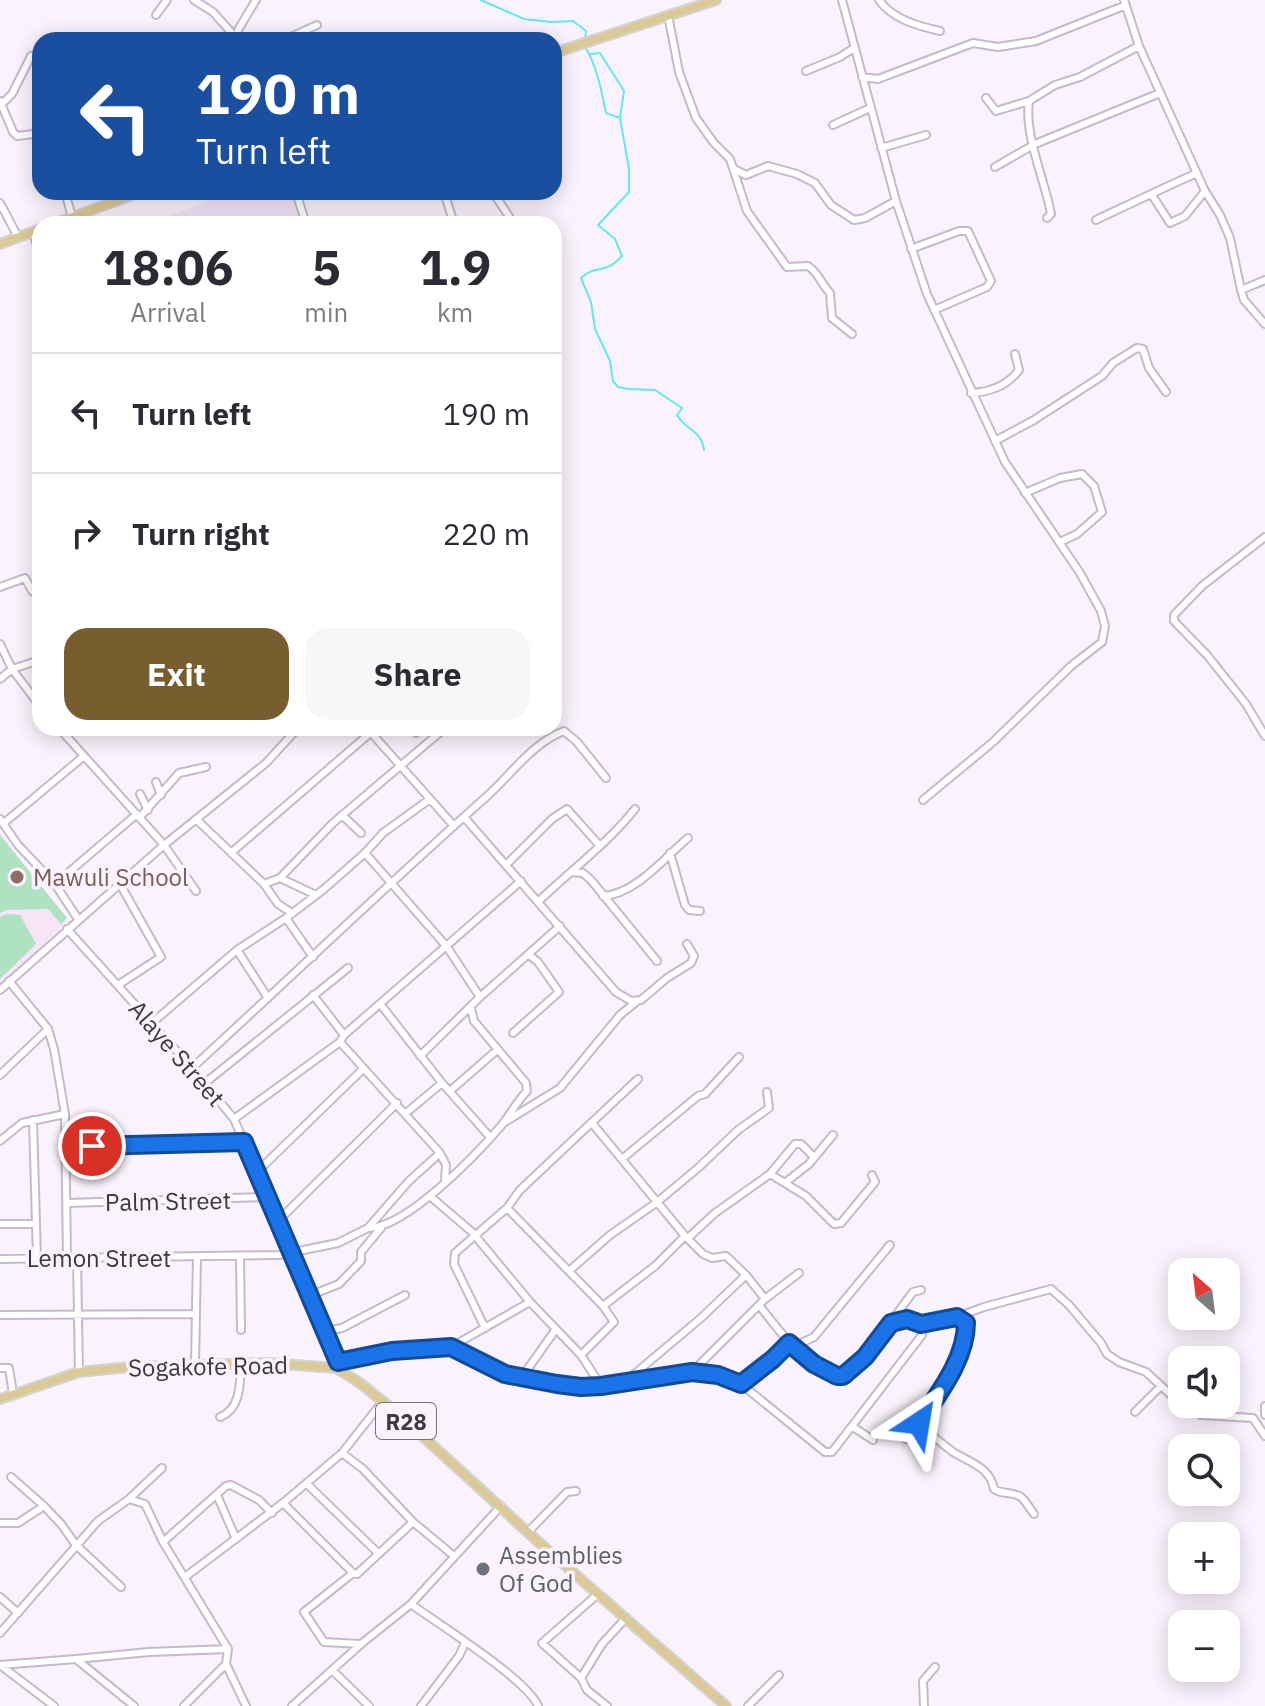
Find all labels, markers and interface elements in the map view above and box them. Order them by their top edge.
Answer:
text: 190 m [196,57,360,129]
icon: left [64,64,168,168]
text: Turn left [196,127,331,174]
text: 18:06 [103,236,234,298]
text: 5 [312,236,341,298]
text: 1.9 [419,236,491,298]
text: Arrival [130,295,206,329]
text: min [304,295,348,329]
text: km [437,295,473,329]
icon: left [64,391,108,435]
text: Turn left [132,394,251,433]
text: 190 m [443,394,530,433]
icon: right [64,511,108,555]
text: Turn right [132,514,270,553]
text: 220 m [443,514,530,553]
button: Exit [64,628,289,720]
button: Share [305,628,530,720]
place label: Mawuli School [33,861,189,893]
marker: Mawuli School [8,868,26,886]
street label: Alaye Street [122,993,232,1113]
pin [58,1112,126,1180]
icon: arrive [70,1124,114,1168]
street label: Palm Street [105,1184,231,1218]
street label: Lemon Street [27,1242,171,1274]
north arrow [1168,1258,1240,1330]
map controls [1168,1258,1240,1682]
button: sound [1168,1346,1240,1418]
street label: Sogakofe Road [128,1349,288,1383]
position arrow [877,1381,961,1465]
road number: R28 [376,1403,436,1439]
button: search [1168,1434,1240,1506]
button: + [1168,1522,1240,1594]
place label: Assemblies Of God [499,1539,623,1599]
marker: Assemblies Of God [474,1560,492,1578]
button: − [1168,1610,1240,1682]

